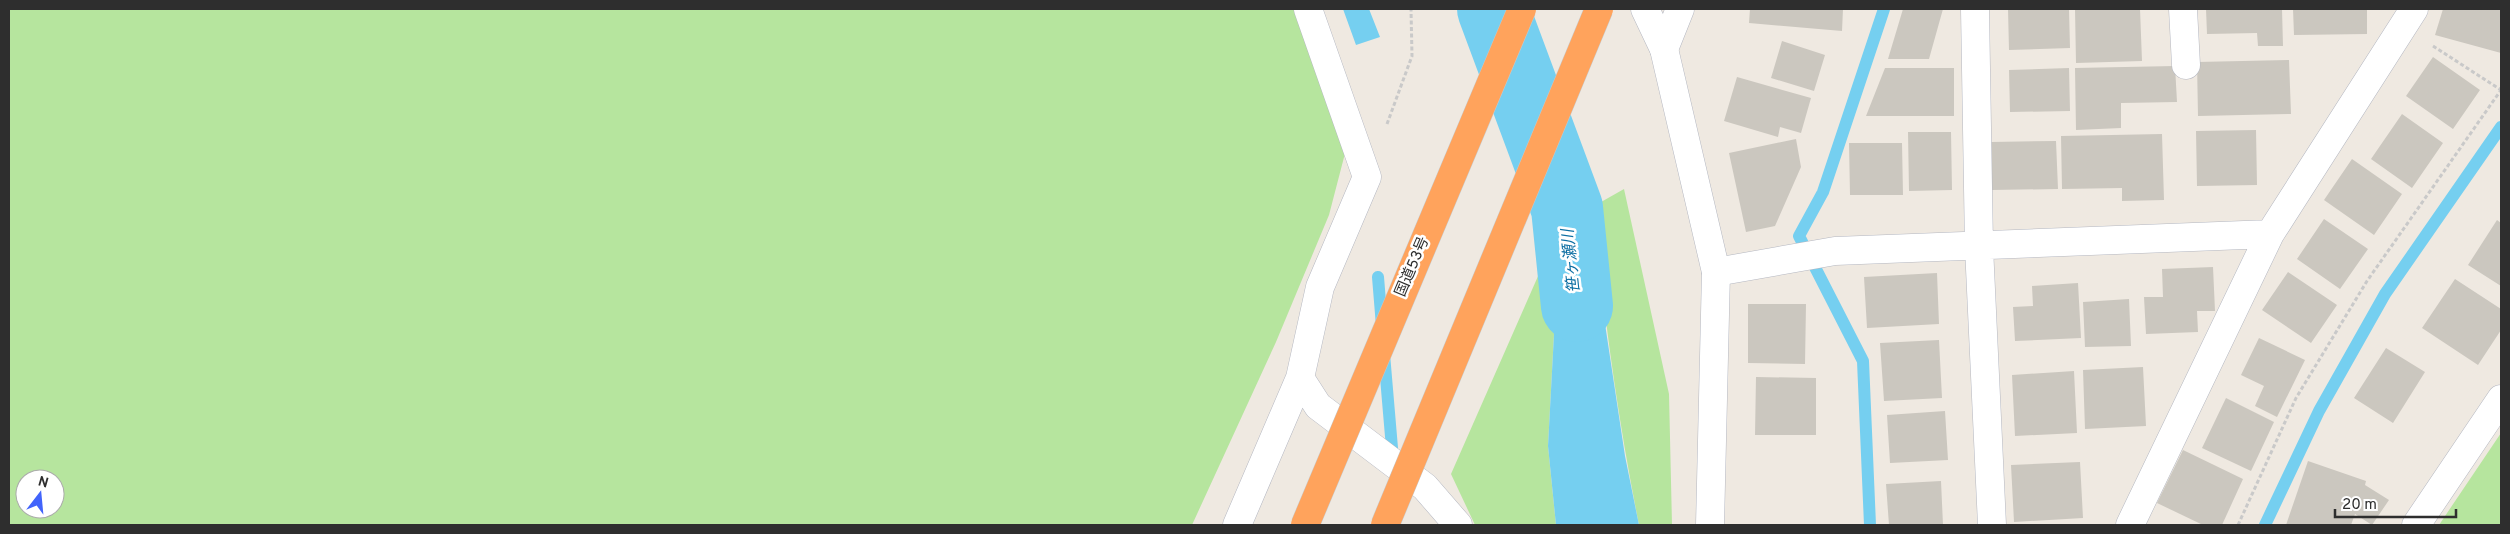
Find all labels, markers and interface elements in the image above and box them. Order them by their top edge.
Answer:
water label: 笹ヶ瀬川 [1559,226,1585,294]
street label: 国道53号 [1392,234,1434,300]
north arrow [15,469,65,519]
text: N [36,473,50,493]
scale bar [2335,486,2456,518]
text: 20 m [2342,496,2377,515]

